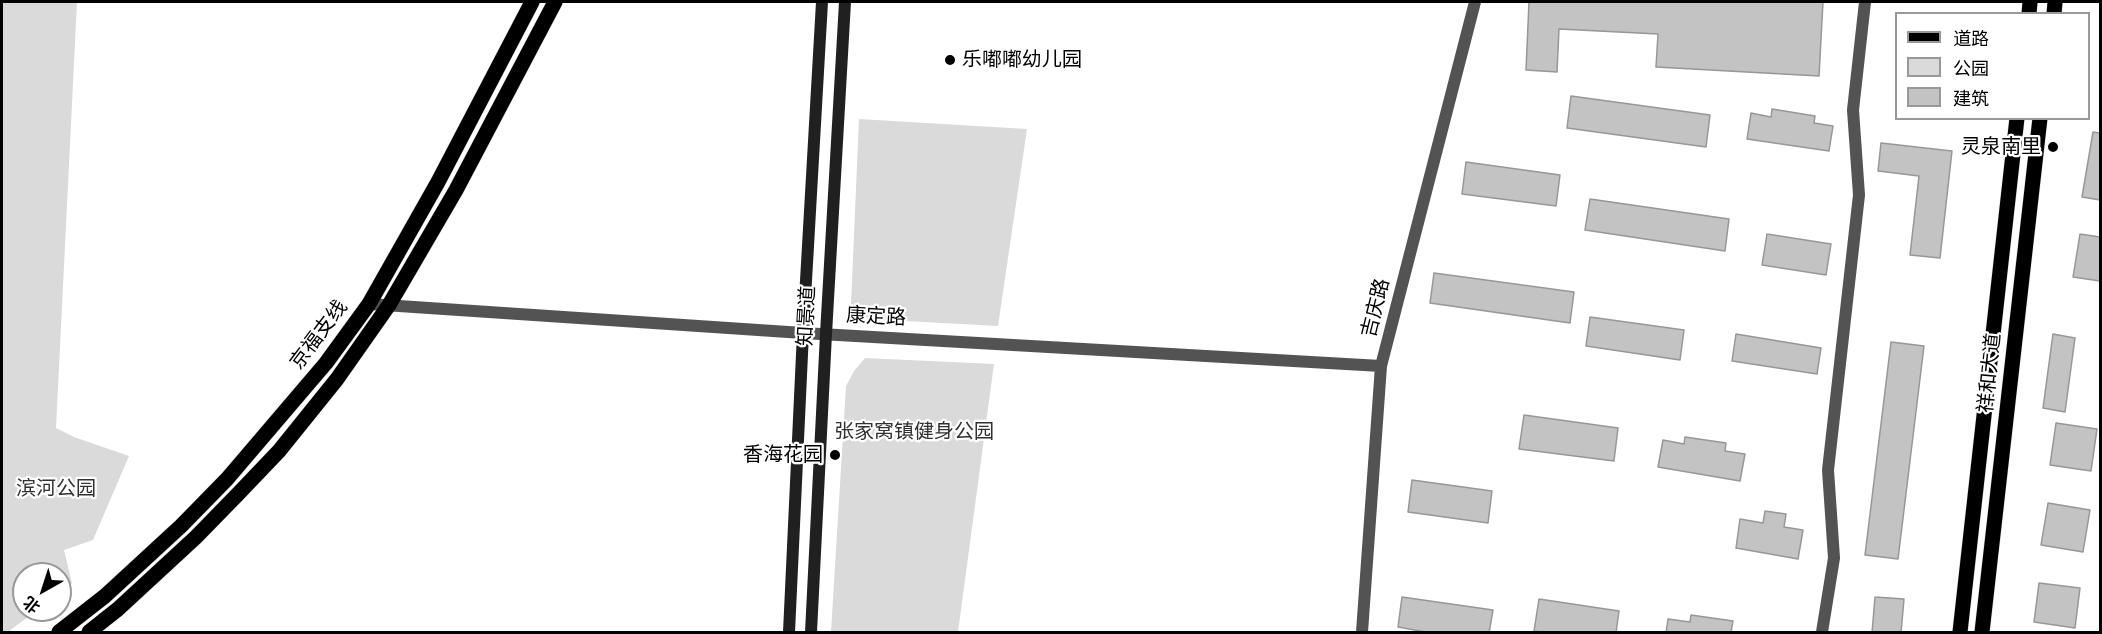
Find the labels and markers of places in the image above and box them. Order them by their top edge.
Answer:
place label: 乐嘟嘟幼儿园 [962,48,1082,72]
marker: 乐嘟嘟幼儿园 [943,53,957,67]
place label: 灵泉南里 [1961,135,2041,159]
marker: 灵泉南里 [2046,140,2060,154]
place label: 香海花园 [743,443,823,467]
marker: 香海花园 [828,448,842,462]

